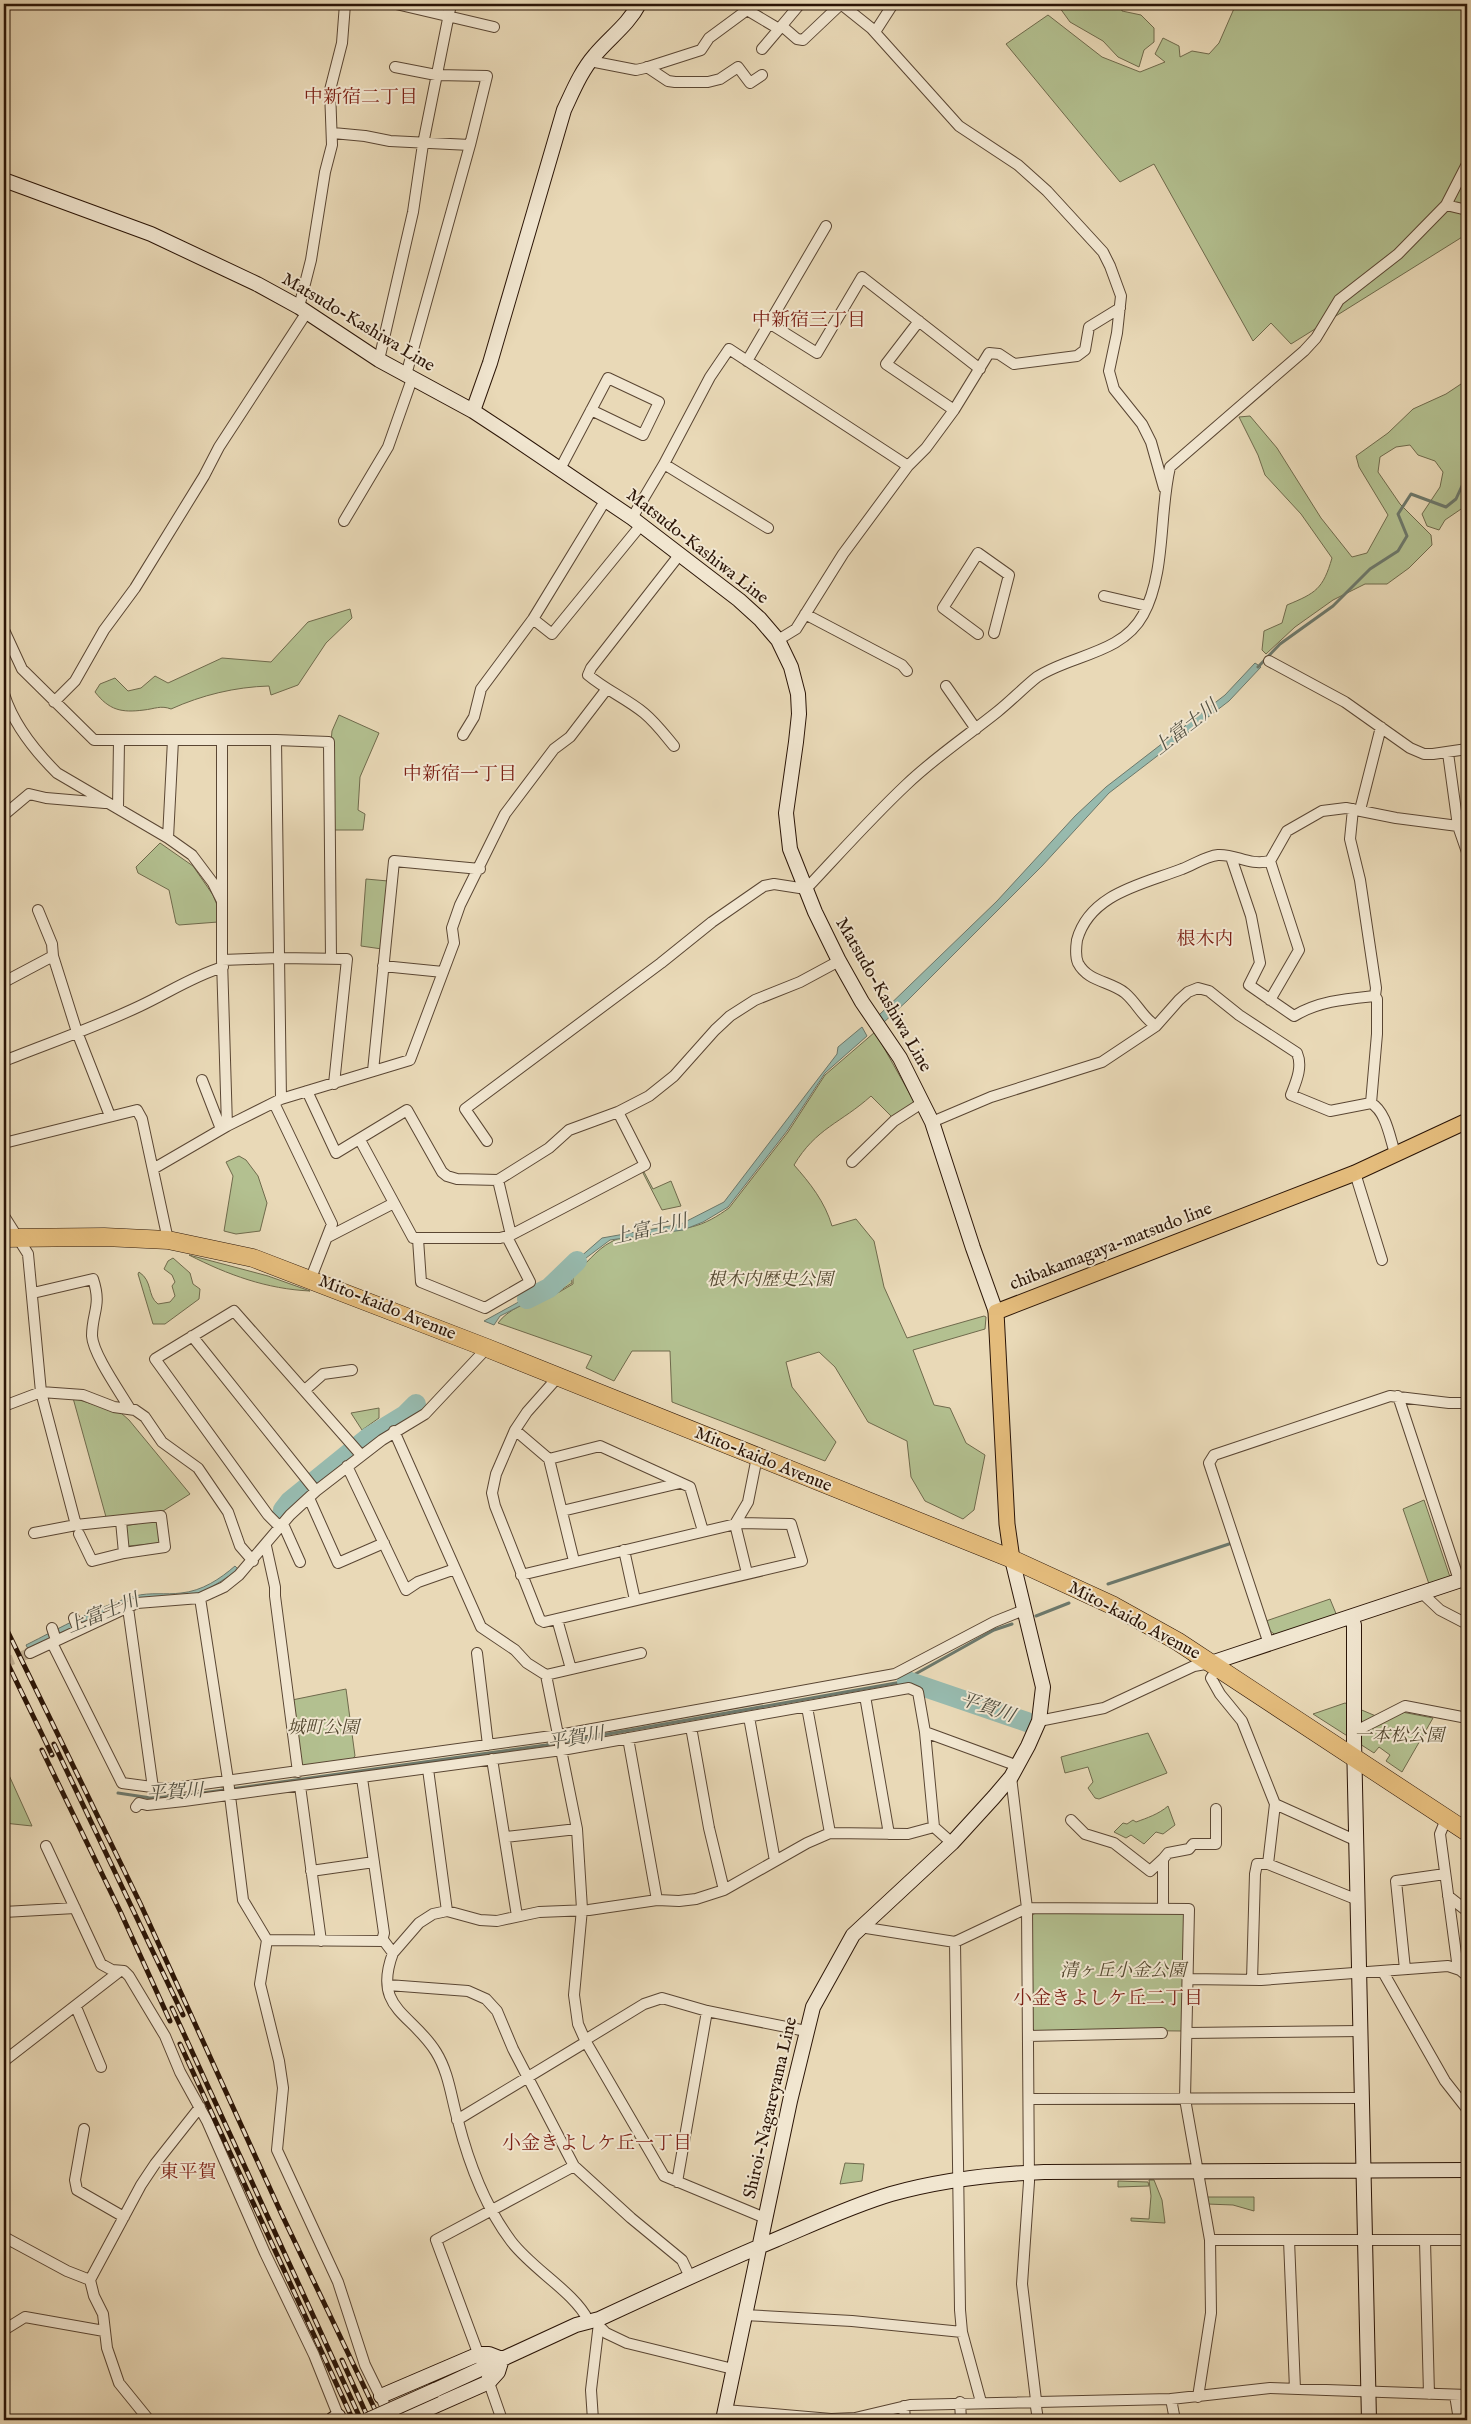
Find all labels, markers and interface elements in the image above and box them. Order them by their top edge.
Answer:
district label: 中新宿二丁目 [304,86,418,110]
street label: Matsudo-Kashiwa Line [277,268,439,378]
district label: 中新宿三丁目 [752,309,866,333]
street label: Matsudo-Kashiwa Line [621,484,773,610]
water label: 上富士川 [1149,694,1225,761]
district label: 中新宿一丁目 [403,763,517,787]
street label: Matsudo-Kashiwa Line [829,914,937,1076]
district label: 根木内 [1176,928,1234,952]
street label: chibakamagaya-matsudo line [1006,1198,1216,1296]
water label: 上富士川 [610,1209,692,1250]
park label: 根木内歴史公園 [707,1269,836,1292]
street label: Mito-kaido Avenue [315,1270,459,1346]
street label: Mito-kaido Avenue [691,1422,835,1498]
street label: Mito-kaido Avenue [1064,1577,1204,1665]
water label: 上富士川 [63,1588,145,1639]
water label: 平賀川 [956,1687,1020,1729]
park label: 城町公園 [287,1717,362,1740]
water label: 平賀川 [546,1722,608,1756]
park label: 一本松公園 [1354,1725,1447,1748]
water label: 平賀川 [146,1779,206,1807]
park label: 清ヶ丘小金公園 [1060,1960,1189,1983]
district label: 小金きよしケ丘二丁目 [1013,1987,1203,2011]
street label: Shiroi-Nagareyama Line [739,2015,803,2201]
district label: 小金きよしケ丘一丁目 [502,2132,692,2156]
district label: 東平賀 [159,2161,217,2185]

